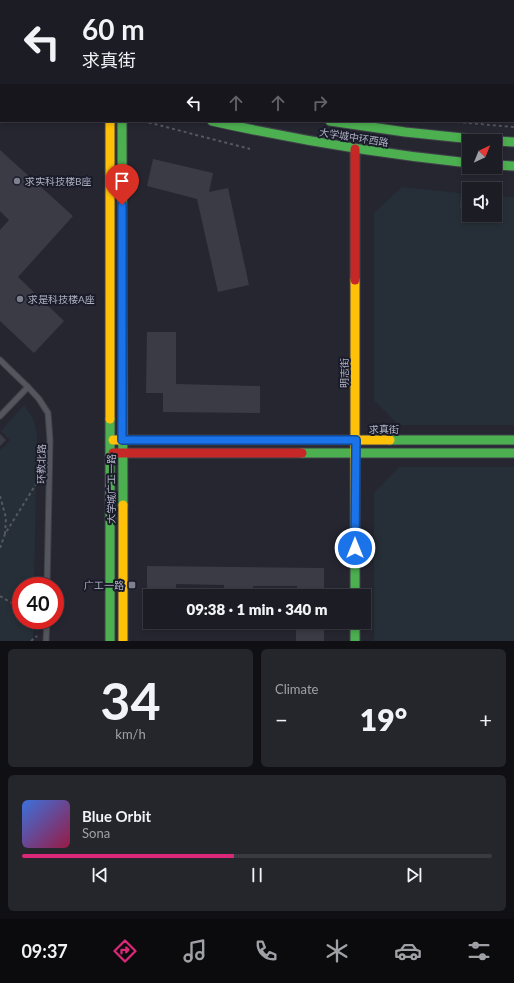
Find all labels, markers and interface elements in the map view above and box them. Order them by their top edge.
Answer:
text: 60 m [82,12,145,46]
icon: left [16,16,68,68]
text: 求真街 [82,49,136,71]
icon: left [183,92,205,114]
icon: ahead [225,92,247,114]
icon: ahead [267,92,289,114]
icon: right [309,92,331,114]
street label: 大学城中环西路 [318,126,390,148]
north arrow [462,134,502,174]
map controls [462,134,502,222]
pin [105,164,139,205]
icon: arrive [111,170,133,192]
place label: 求实科技楼B座 [25,175,91,187]
marker: 求实科技楼B座 [12,176,22,186]
button: sound [462,182,502,222]
place label: 求是科技楼A座 [28,293,95,305]
marker: 求是科技楼A座 [15,294,25,304]
street label: 明志街 [338,358,350,388]
street label: 求真街 [369,423,399,435]
street label: 环教北路 [35,444,47,484]
street label: 大学城广工一路 [105,454,117,524]
position arrow [334,527,376,569]
speed limit sign: 40 [12,577,64,629]
place label: 广工一路 [84,579,124,591]
marker: 广工一路 [127,580,137,590]
text: 09:38 · 1 min · 340 m [186,600,328,618]
text: 34 [100,669,161,731]
text: Climate [275,681,318,697]
text: 19° [360,701,407,737]
text: − [275,706,288,733]
text: + [479,706,492,733]
text: km/h [115,726,146,742]
text: Blue Orbit [82,807,151,825]
text: Sona [82,825,110,841]
icon: previous [89,864,111,886]
icon: pause [246,864,268,886]
icon: next [403,864,425,886]
icon: directions [111,937,139,965]
icon: music [181,937,209,965]
icon: phone [252,937,280,965]
icon: climate [323,937,351,965]
icon: car [394,937,422,965]
icon: filters [465,937,493,965]
text: 09:37 [21,940,68,962]

